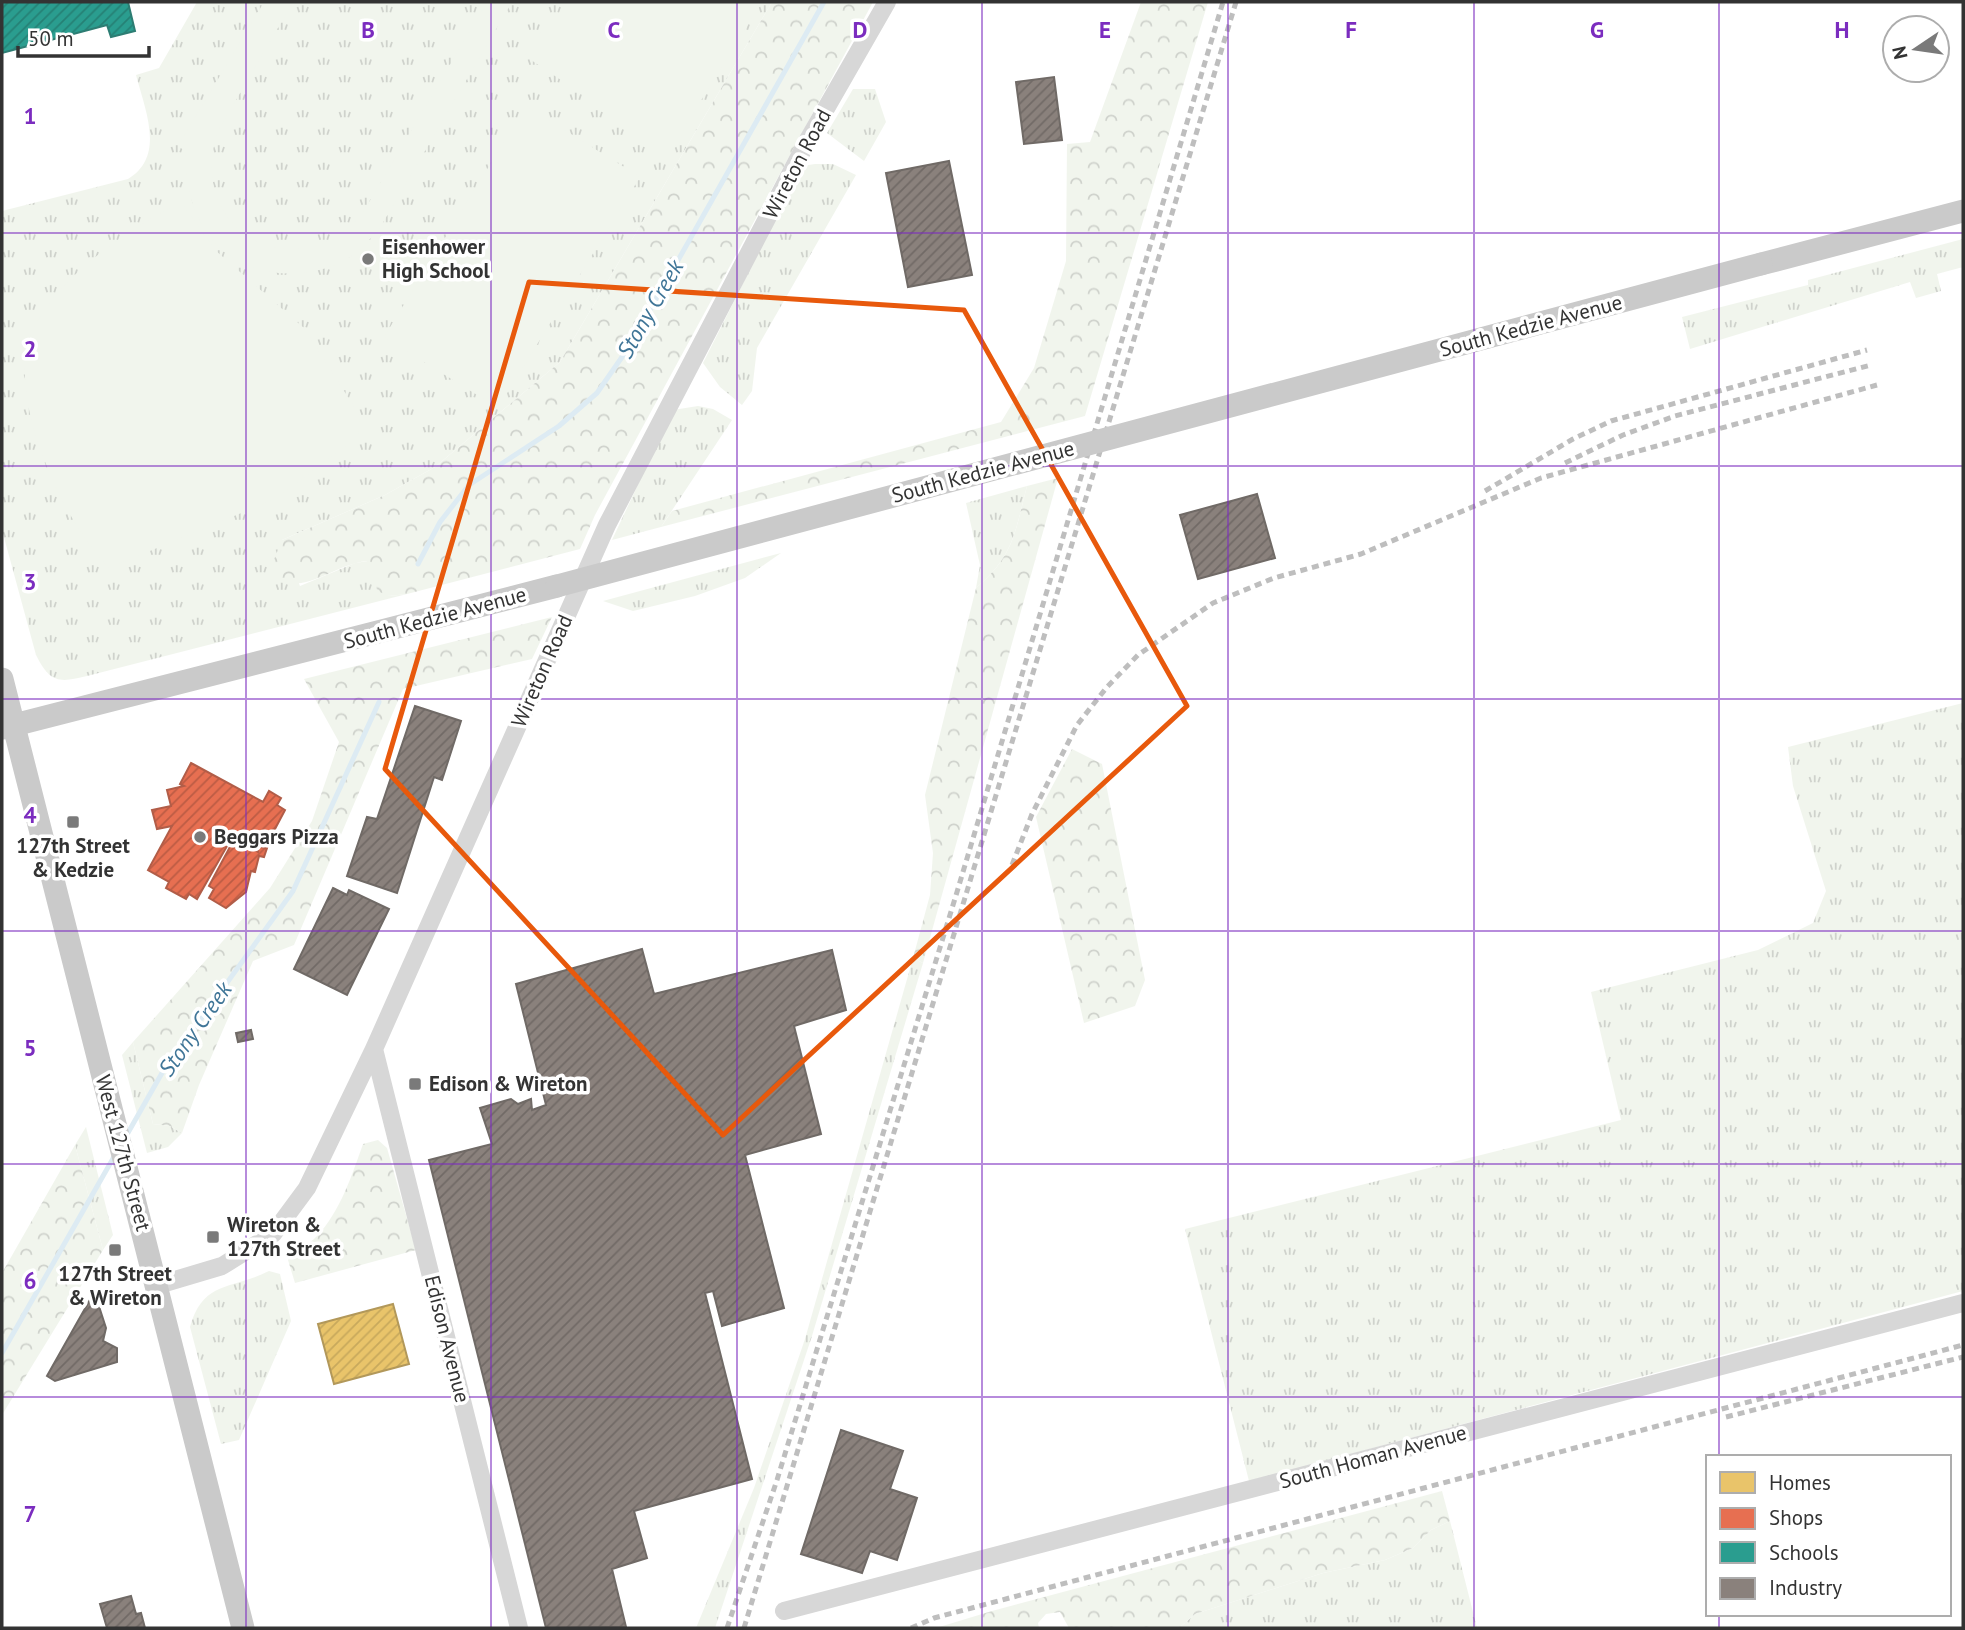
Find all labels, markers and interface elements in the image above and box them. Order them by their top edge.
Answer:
scale bar [18,14,149,58]
north arrow [1881,14,1951,84]
text: B [361,15,375,44]
text: C [608,15,621,44]
text: D [853,15,867,44]
text: E [1099,15,1111,44]
text: F [1345,15,1357,44]
text: G [1590,15,1604,44]
text: H [1835,15,1849,44]
text: 50 m [28,25,74,52]
text: N [1886,44,1913,62]
text: 1 [23,101,37,130]
street label: Wireton Road [756,104,837,223]
place label: Eisenhower High School [382,233,491,284]
marker: Eisenhower High School [360,251,376,267]
water label: Stony Creek [610,253,690,363]
street label: South Kedzie Avenue [1437,288,1625,363]
text: 2 [23,334,37,363]
street label: South Kedzie Avenue [889,434,1077,509]
text: 3 [23,567,37,596]
street label: South Kedzie Avenue [341,580,529,655]
street label: Wireton Road [505,610,578,731]
text: 4 [23,800,37,829]
marker: 127th Street & Kedzie [65,814,81,830]
place label: Beggars Pizza [214,823,339,850]
marker: Beggars Pizza [192,829,208,845]
place label: 127th Street & Kedzie [16,832,130,883]
water label: Stony Creek [151,974,239,1082]
text: 5 [23,1033,37,1062]
place label: Edison & Wireton [429,1070,587,1097]
street label: West 127th Street [90,1072,157,1234]
marker: Edison & Wireton [407,1076,423,1092]
place label: Wireton & 127th Street [227,1211,341,1262]
marker: Wireton & 127th Street [205,1229,221,1245]
marker: 127th Street & Wireton [107,1242,123,1258]
place label: 127th Street & Wireton [58,1260,172,1311]
text: 6 [23,1266,37,1295]
street label: Edison Avenue [419,1272,476,1405]
street label: South Homan Avenue [1276,1419,1469,1495]
legend [1706,1455,1951,1616]
text: Homes [1769,1469,1831,1496]
text: 7 [23,1499,37,1528]
text: Shops [1769,1504,1823,1531]
text: Schools [1769,1539,1839,1566]
text: Industry [1769,1574,1842,1601]

